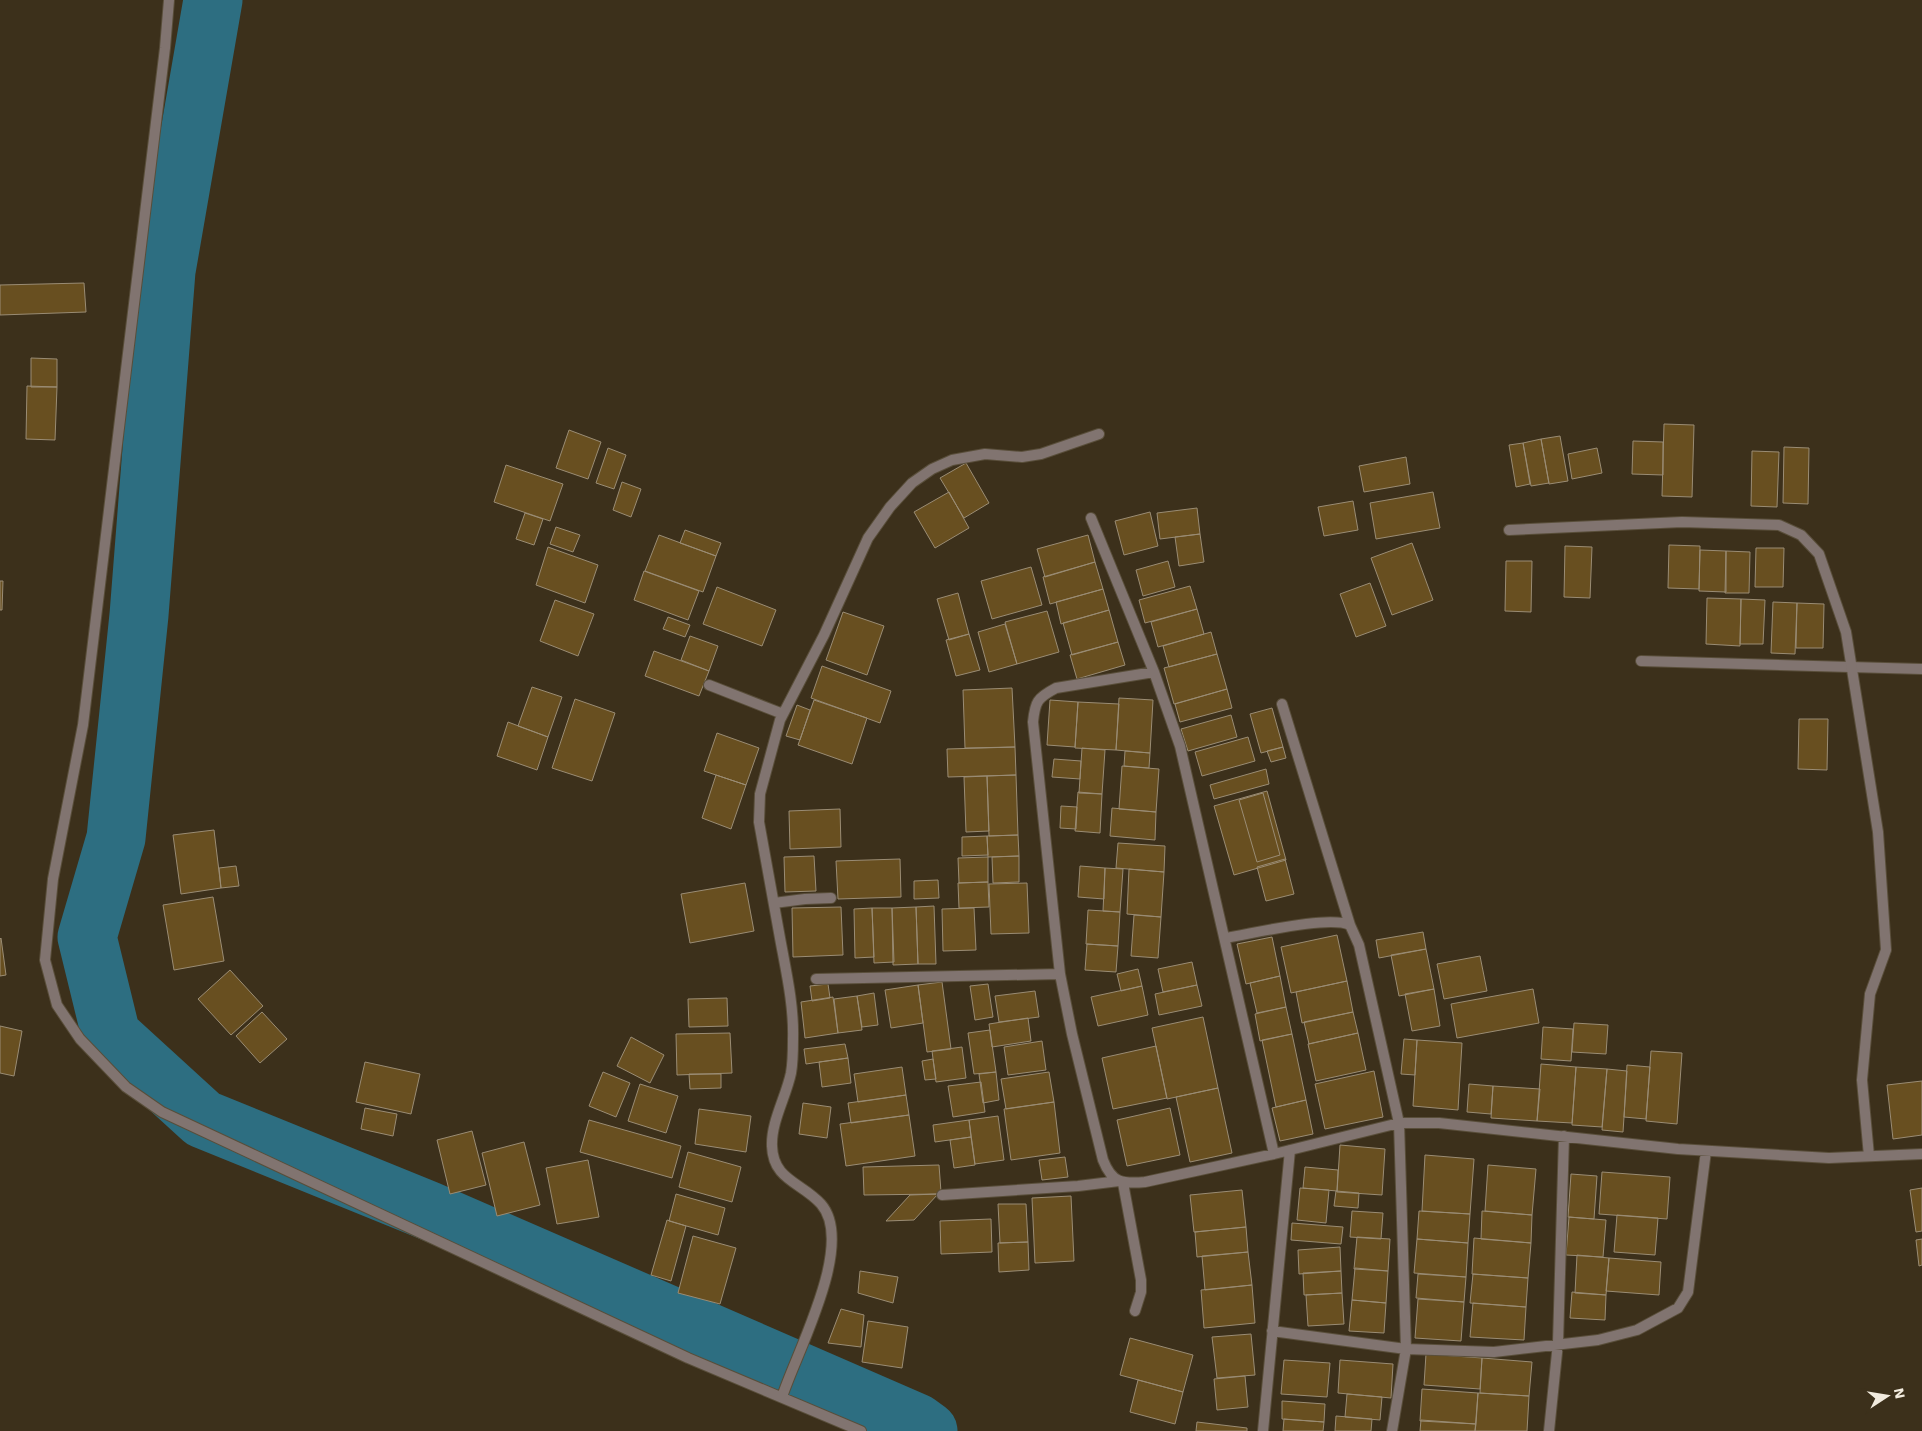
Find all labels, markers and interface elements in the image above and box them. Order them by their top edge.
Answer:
north arrow [1862,1371,1912,1421]
text: N [1891,1387,1909,1400]

